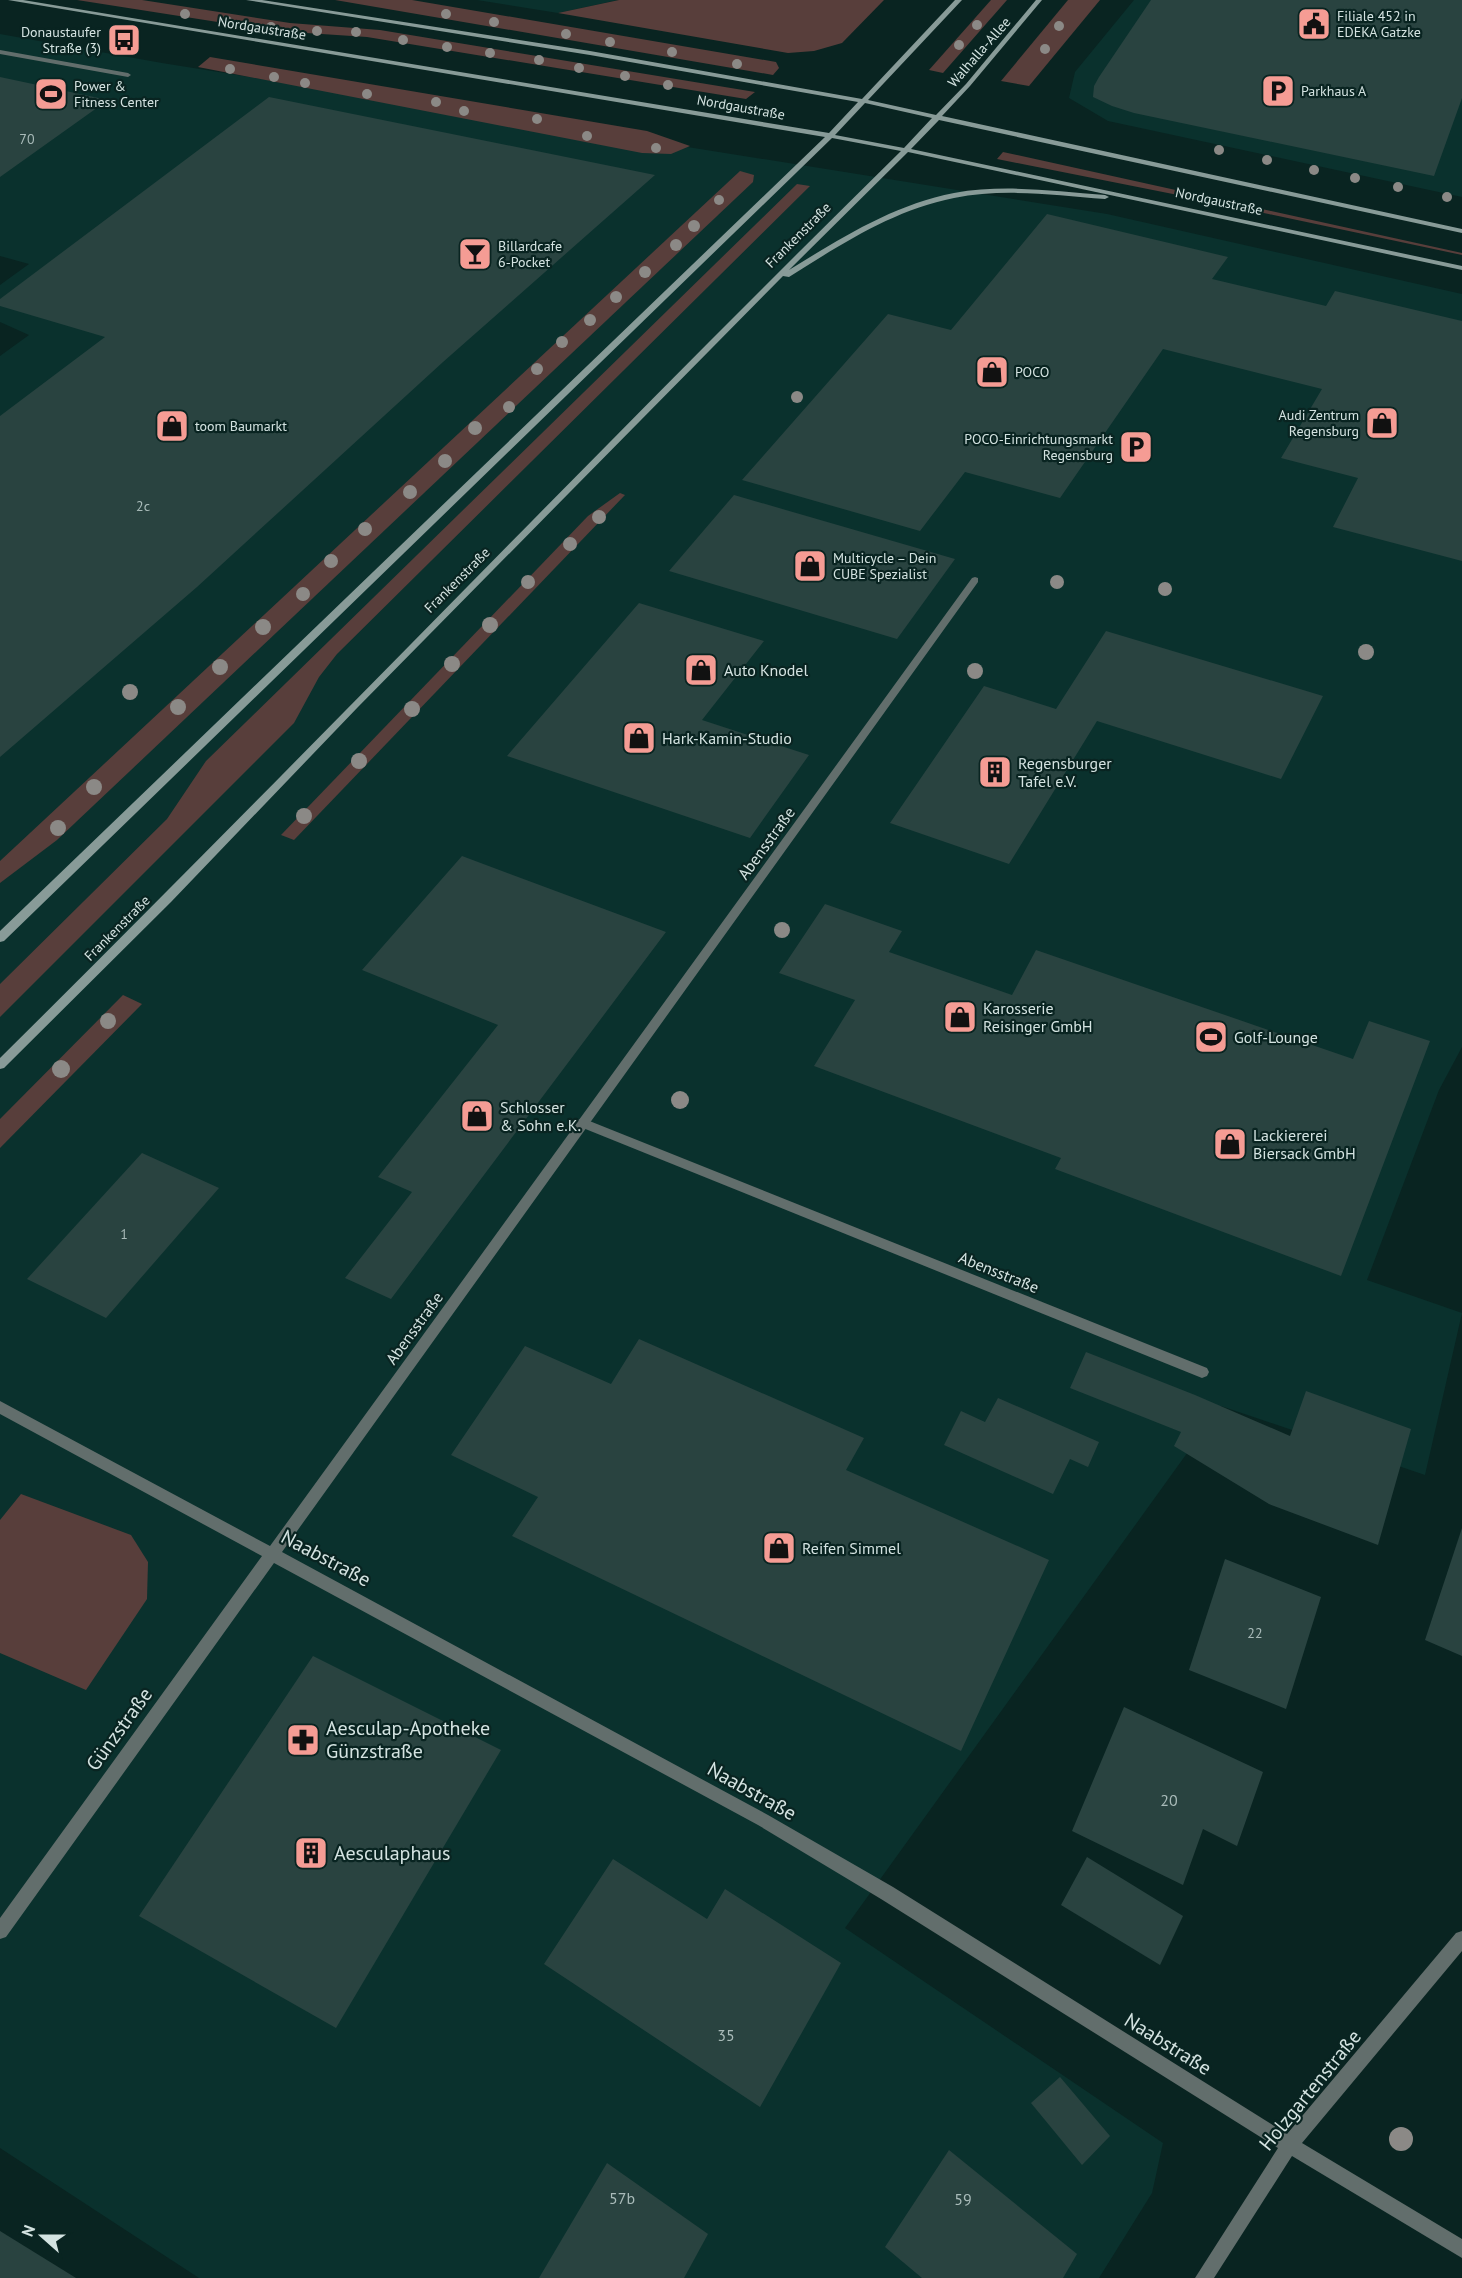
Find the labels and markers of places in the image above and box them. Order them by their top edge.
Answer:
public building icon: Filiale 452 in EDEKA Gatzke [1296,6,1332,42]
place label: Filiale 452 in EDEKA Gatzke [1337,7,1421,41]
bus stop icon: Donaustaufer Straße (3) [106,22,142,58]
place label: Donaustaufer Straße (3) [21,23,101,57]
parking icon: Parkhaus A [1260,73,1296,109]
sports icon: Power & Fitness Center [33,76,69,112]
place label: Power & Fitness Center [74,77,159,111]
place label: Parkhaus A [1301,82,1367,100]
bar icon: Billardcafe 6-Pocket [457,236,493,272]
place label: Billardcafe 6-Pocket [498,237,562,271]
shop icon: POCO [974,354,1010,390]
place label: POCO [1015,363,1049,381]
shop icon: Audi Zentrum Regensburg [1364,405,1400,441]
place label: Audi Zentrum Regensburg [1278,406,1359,440]
shop icon: toom Baumarkt [154,408,190,444]
place label: toom Baumarkt [195,417,287,435]
parking icon: POCO-Einrichtungsmarkt Regensburg [1118,429,1154,465]
place label: POCO-Einrichtungsmarkt Regensburg [964,430,1113,464]
shop icon: Multicycle – Dein CUBE Spezialist [792,548,828,584]
place label: Multicycle – Dein CUBE Spezialist [833,549,936,583]
shop icon: Auto Knodel [683,652,719,688]
place label: Auto Knodel [724,660,808,680]
shop icon: Hark-Kamin-Studio [621,720,657,756]
place label: Hark-Kamin-Studio [662,728,792,748]
place label: Regensburger Tafel e.V. [1018,753,1112,791]
building icon: Regensburger Tafel e.V. [977,754,1013,790]
place label: Karosserie Reisinger GmbH [983,998,1093,1036]
shop icon: Karosserie Reisinger GmbH [942,999,978,1035]
sports icon: Golf-Lounge [1193,1019,1229,1055]
place label: Golf-Lounge [1234,1027,1318,1047]
place label: Schlosser & Sohn e.K. [500,1097,581,1135]
shop icon: Schlosser & Sohn e.K. [459,1098,495,1134]
place label: Lackiererei Biersack GmbH [1253,1125,1356,1163]
shop icon: Lackiererei Biersack GmbH [1212,1126,1248,1162]
shop icon: Reifen Simmel [761,1530,797,1566]
place label: Reifen Simmel [802,1538,901,1558]
place label: Aesculap-Apotheke Günzstraße [326,1715,490,1764]
pharmacy icon: Aesculap-Apotheke Günzstraße [285,1722,321,1758]
building icon: Aesculaphaus [293,1835,329,1871]
place label: Aesculaphaus [334,1840,450,1866]

